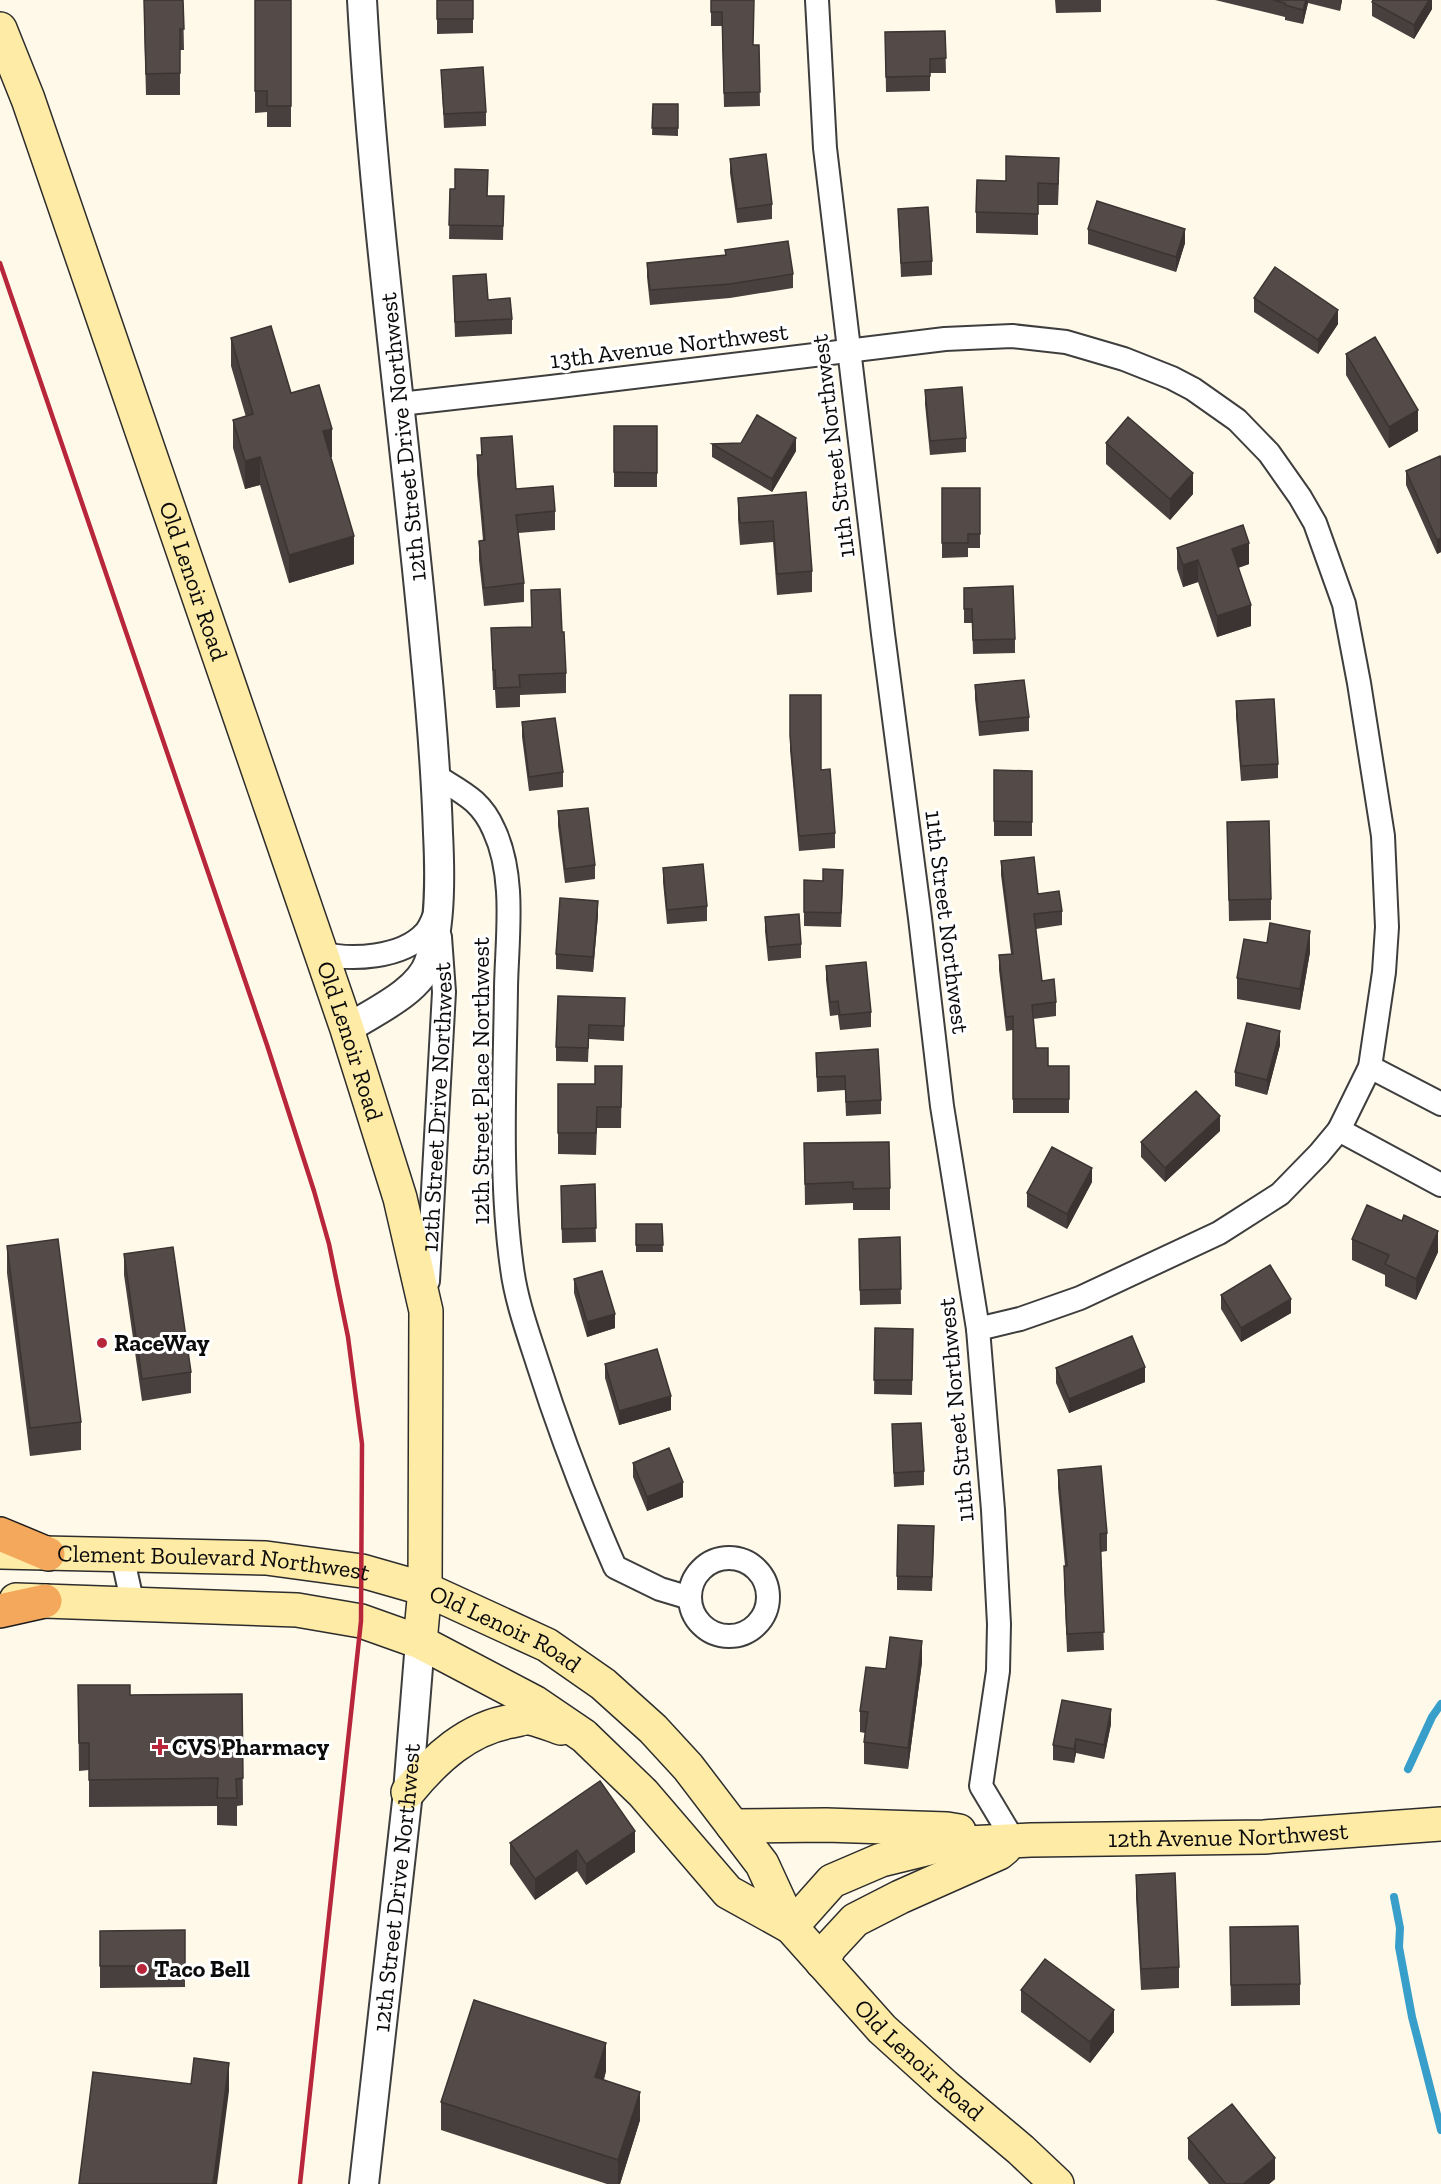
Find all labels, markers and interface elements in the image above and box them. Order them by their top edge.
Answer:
street label: 12th Street Drive Northwest [373,291,432,583]
street label: 13th Avenue Northwest [548,317,790,374]
street label: 11th Street Northwest [804,333,861,559]
street label: Old Lenoir Road [153,498,235,664]
street label: 11th Street Northwest [919,809,976,1035]
street label: 12th Street Place Northwest [466,937,495,1225]
street label: Old Lenoir Road [311,957,390,1124]
street label: 12th Street Drive Northwest [415,961,458,1253]
street label: 11th Street Northwest [931,1297,980,1523]
place label: RaceWay [114,1328,210,1357]
marker: RaceWay [95,1336,109,1350]
street label: Clement Boulevard Northwest [57,1538,374,1587]
street label: Old Lenoir Road [425,1578,587,1678]
place label: CVS Pharmacy [172,1732,330,1761]
marker: CVS Pharmacy [153,1740,167,1754]
street label: 12th Street Drive Northwest [366,1742,426,2034]
street label: 12th Avenue Northwest [1108,1816,1349,1853]
place label: Taco Bell [154,1954,250,1983]
marker: Taco Bell [135,1962,149,1976]
street label: Old Lenoir Road [848,1993,990,2126]

